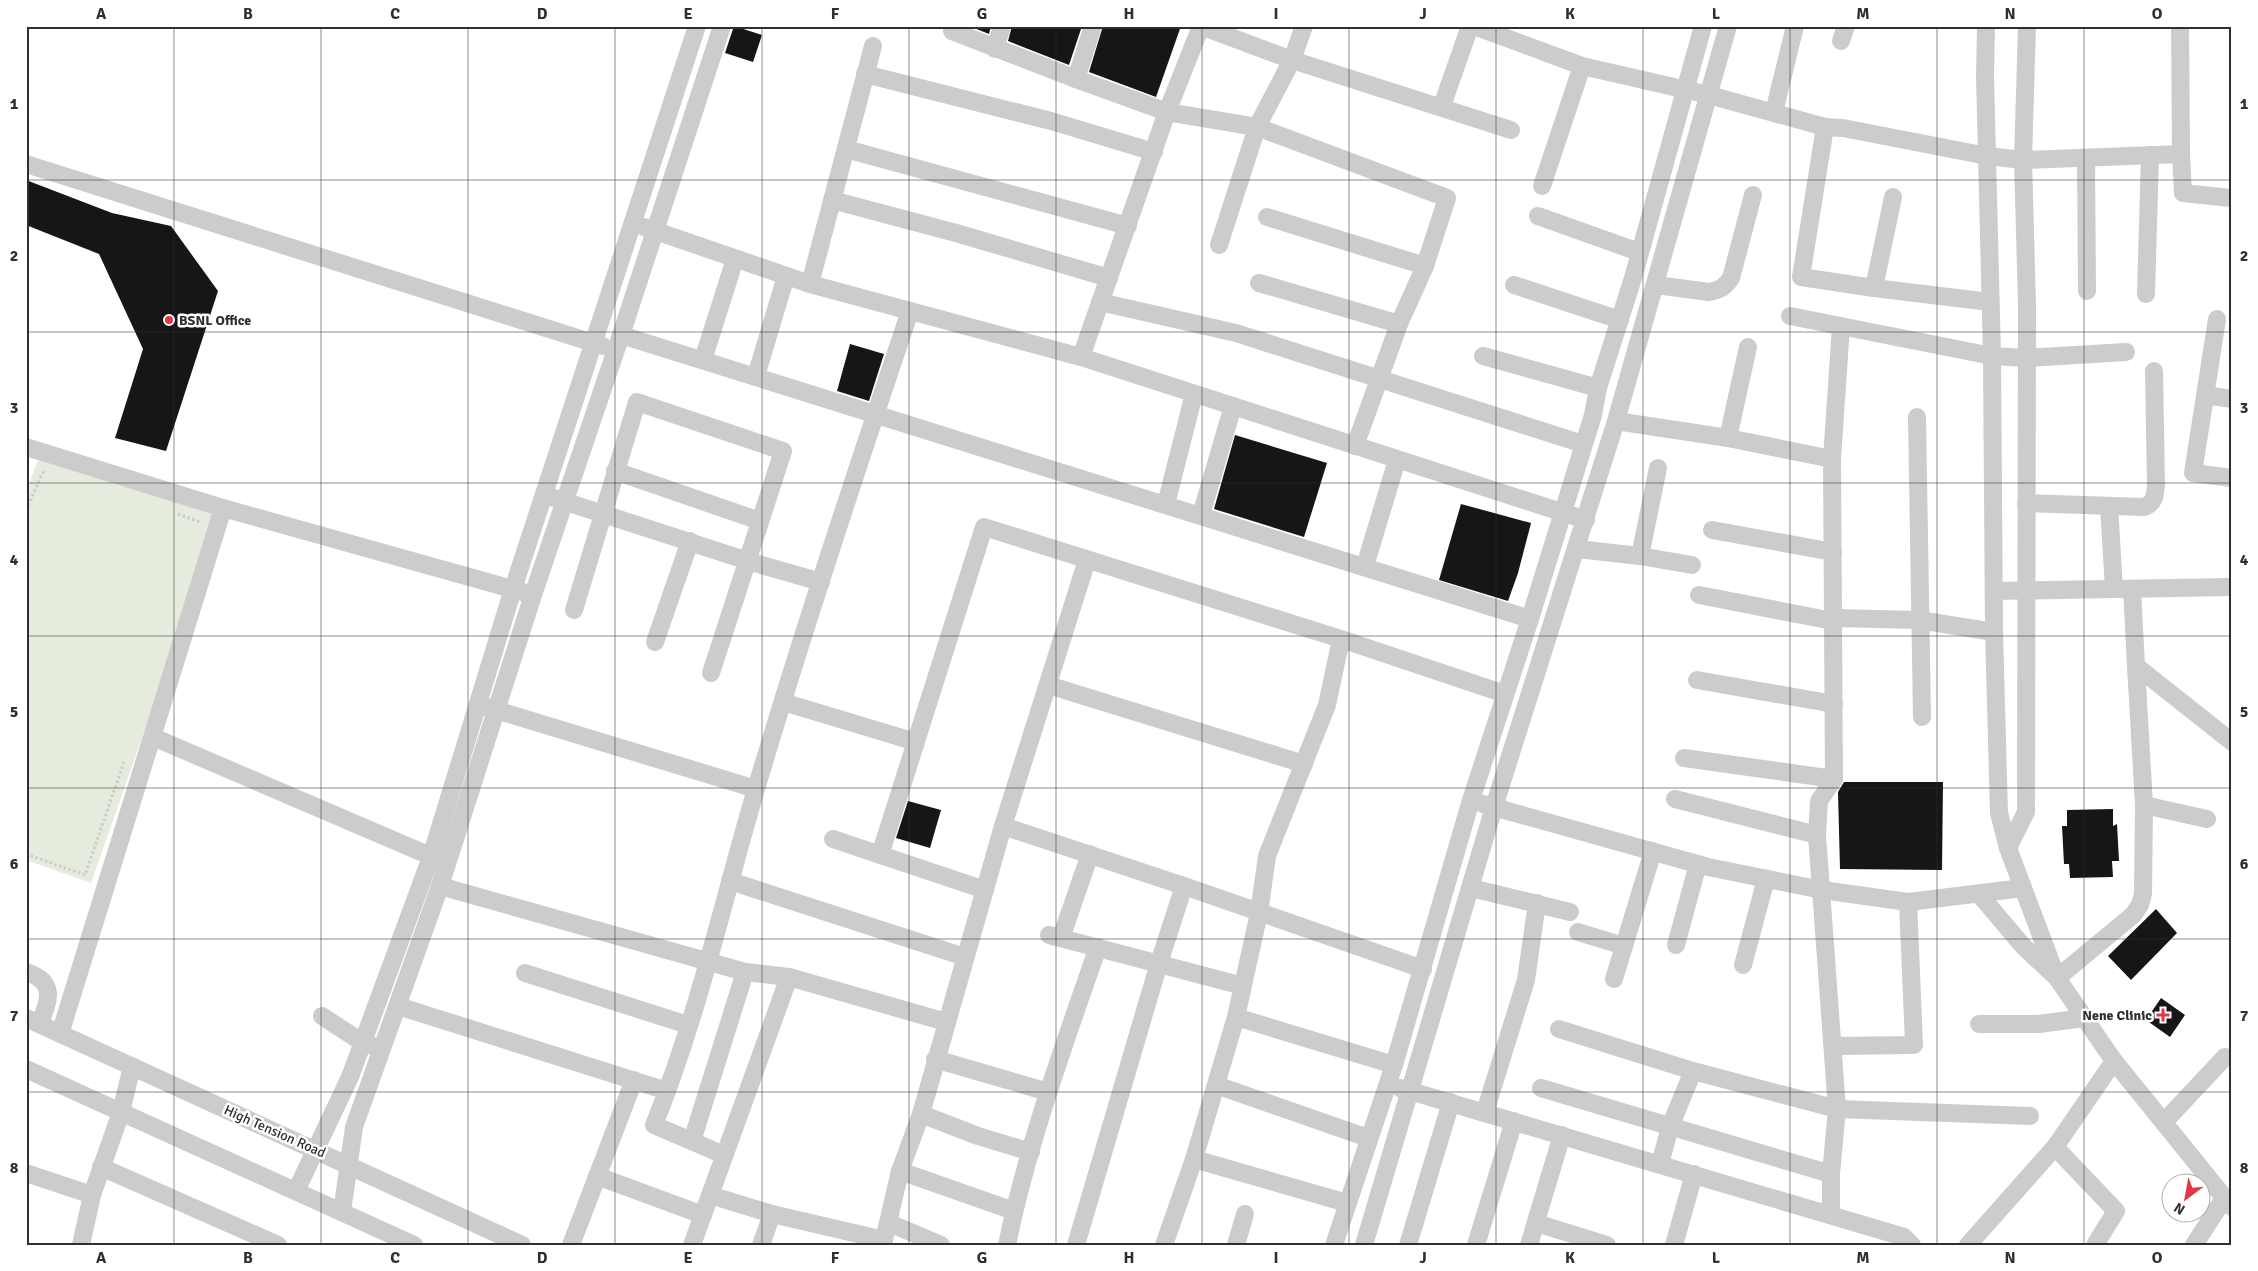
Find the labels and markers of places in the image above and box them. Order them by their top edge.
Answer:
place label: BSNL Office [179,312,251,329]
marker: BSNL Office [163,314,175,326]
place label: Nene Clinic [2082,1007,2152,1024]
marker: Nene Clinic [2156,1008,2170,1022]

